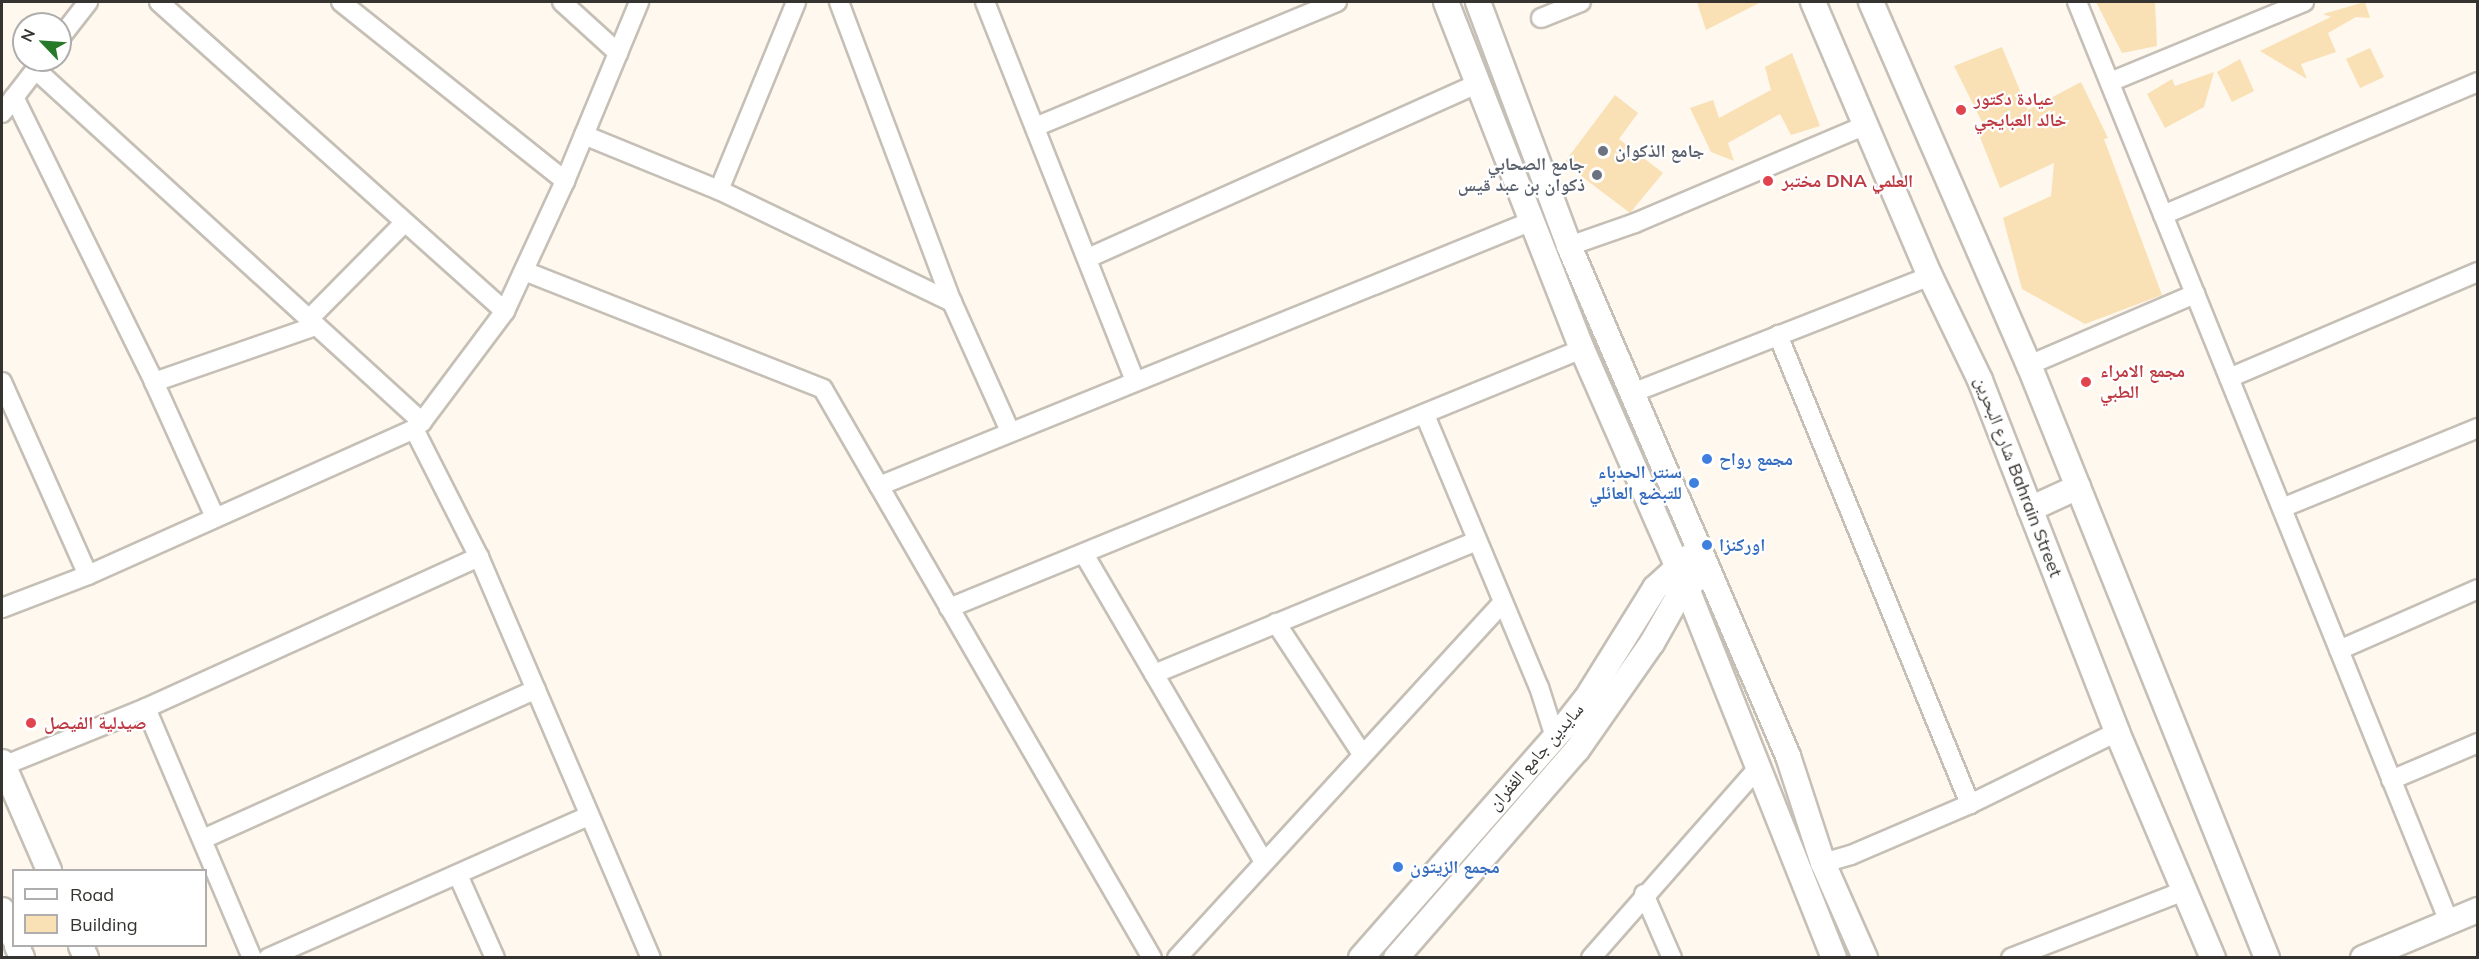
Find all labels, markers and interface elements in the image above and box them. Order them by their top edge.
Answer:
north arrow [12,12,72,72]
text: N [16,26,39,45]
place label: عيادة دكتور خالد العبايجي [1974,89,2066,132]
marker: عيادة دكتور خالد العبايجي [1952,101,1970,119]
place label: جامع الذكوان [1615,140,1704,162]
marker: جامع الذكوان [1596,144,1610,158]
place label: جامع الصحابي ذكوان بن عبد قيس [1458,154,1585,196]
marker: جامع الصحابي ذكوان بن عبد قيس [1590,168,1604,182]
place label: مختبر DNA العلمي [1782,170,1913,192]
marker: مختبر DNA العلمي [1759,172,1777,190]
place label: مجمع الامراء الطبي [2100,361,2185,404]
marker: مجمع الامراء الطبي [2077,373,2095,391]
street label: شارع البحرين Bahrain Street [1970,374,2066,580]
place label: مجمع رواح [1719,448,1793,470]
marker: مجمع رواح [1700,452,1714,466]
place label: سنتر الحدباء للتبضع العائلي [1589,462,1682,504]
marker: سنتر الحدباء للتبضع العائلي [1687,476,1701,490]
place label: اوركنزا [1719,534,1765,556]
marker: اوركنزا [1700,538,1714,552]
street label: سايدين جامع الغفران [1484,699,1588,815]
place label: صيدلية الفيصل [44,712,146,734]
marker: صيدلية الفيصل [22,714,40,732]
place label: مجمع الزيتون [1410,856,1500,878]
marker: مجمع الزيتون [1391,860,1405,874]
legend [12,869,207,947]
text: Road [70,883,114,906]
text: Building [70,913,138,936]

